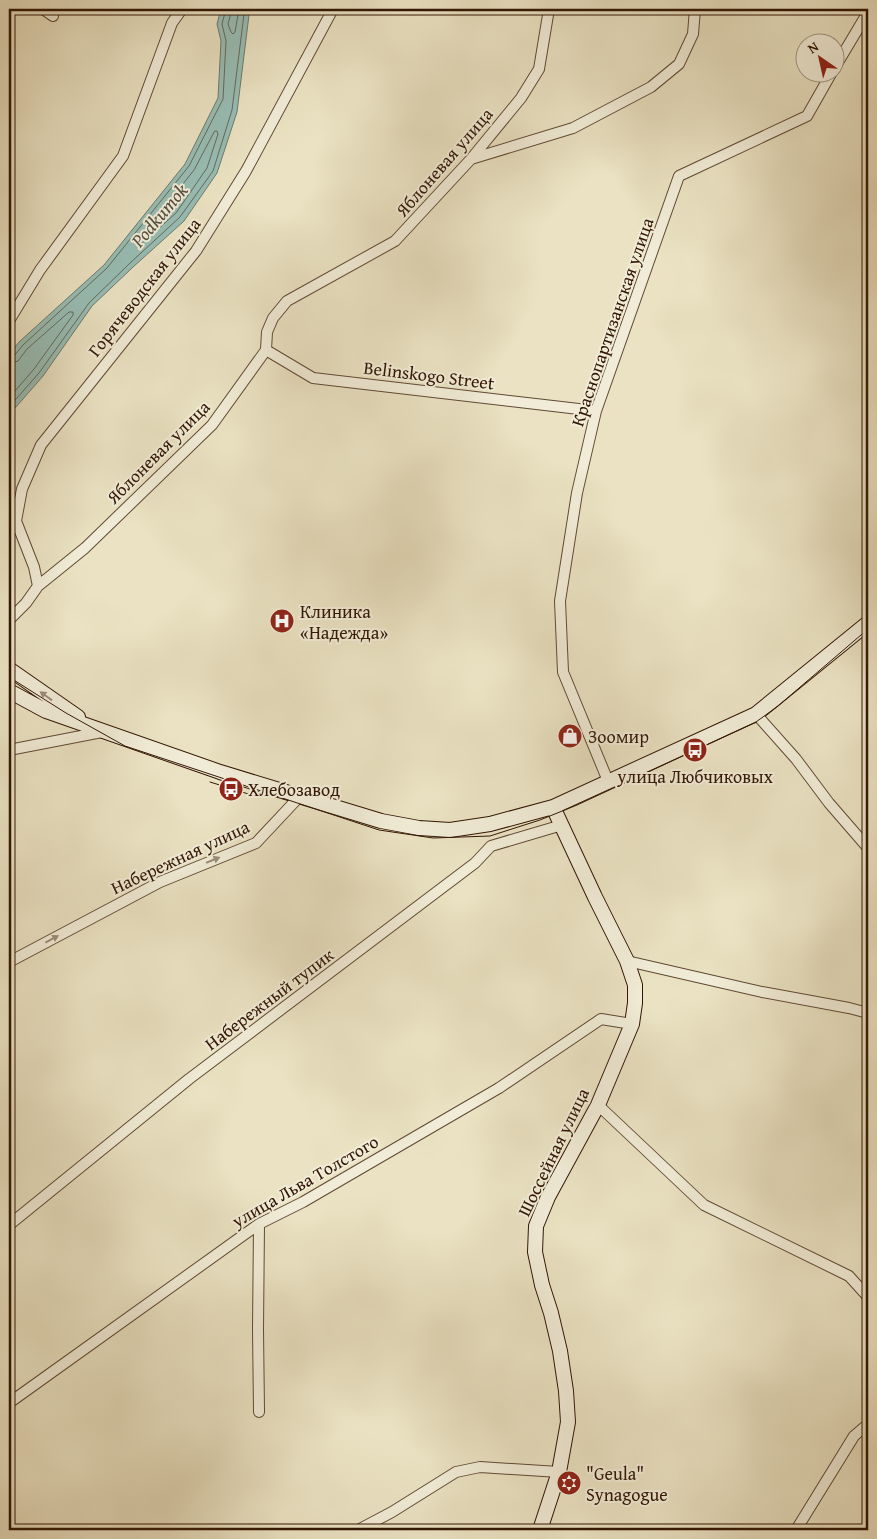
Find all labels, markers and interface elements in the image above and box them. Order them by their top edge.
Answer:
north arrow [794,32,844,82]
text: N [803,36,823,58]
street label: Яблоневая улица [388,101,499,223]
water label: Podkumok [123,177,194,254]
street label: Горячеводская улица [81,211,207,362]
street label: Краснопартизанская улица [564,214,661,430]
street label: Belinskogo Street [362,354,497,396]
street label: Яблоневая улица [99,394,216,511]
place label: Клиника «Надежда» [300,598,388,646]
hospital icon: Клиника «Надежда» [269,608,295,634]
one-way arrow [39,691,53,701]
shop icon: Зоомир [557,723,583,749]
place label: Зоомир [588,723,649,750]
bus stop icon: улица Любчиковых [682,737,708,763]
place label: улица Любчиковых [616,763,774,790]
bus stop icon: Хлебозавод [218,776,244,802]
place label: Хлебозавод [248,776,340,803]
street label: Набережная улица [106,813,254,901]
one-way arrow [206,856,221,864]
one-way arrow [45,935,59,943]
street label: Набережный тупик [199,941,340,1057]
street label: Шоссейная улица [510,1083,596,1221]
street label: улица Льва Толстого [226,1128,383,1235]
place label: "Geula" Synagogue [586,1460,668,1508]
synagogue icon: "Geula" Synagogue [556,1470,582,1496]

